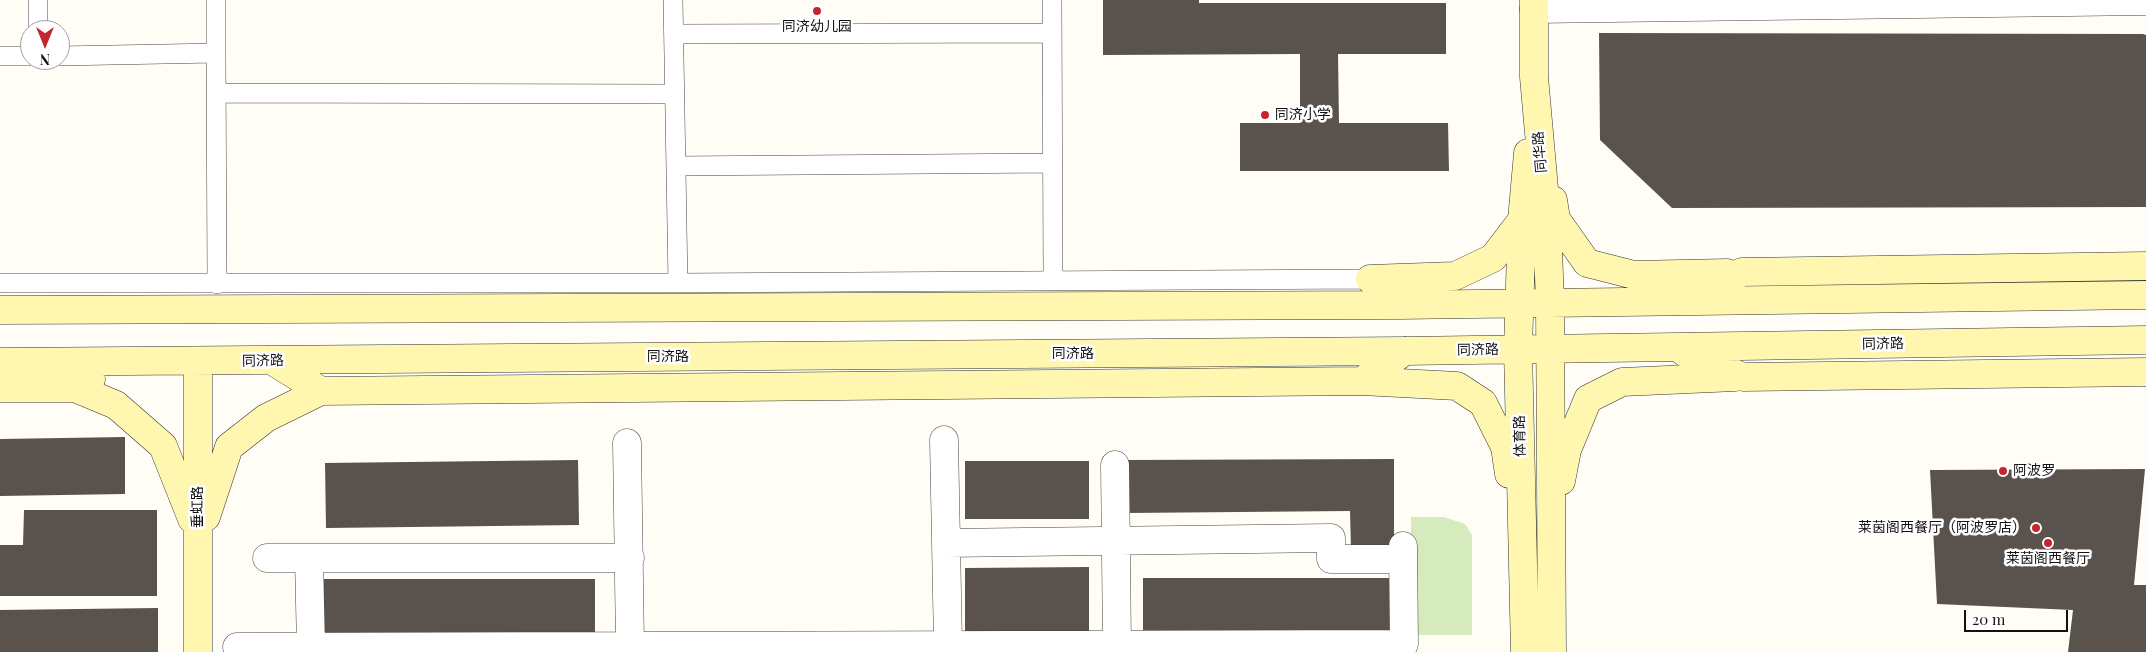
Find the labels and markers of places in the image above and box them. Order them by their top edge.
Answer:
marker: 同济幼儿园 [811,5,823,17]
place label: 同济幼儿园 [782,19,852,35]
place label: 同济小学 [1275,107,1331,123]
marker: 同济小学 [1259,109,1271,121]
place label: 阿波罗 [2013,463,2055,479]
marker: 阿波罗 [1997,465,2009,477]
place label: 莱茵阁西餐厅（阿波罗店） [1858,520,2026,536]
marker: 莱茵阁西餐厅（阿波罗店） [2030,522,2042,534]
marker: 莱茵阁西餐厅 [2042,537,2054,549]
place label: 莱茵阁西餐厅 [2006,551,2090,567]

